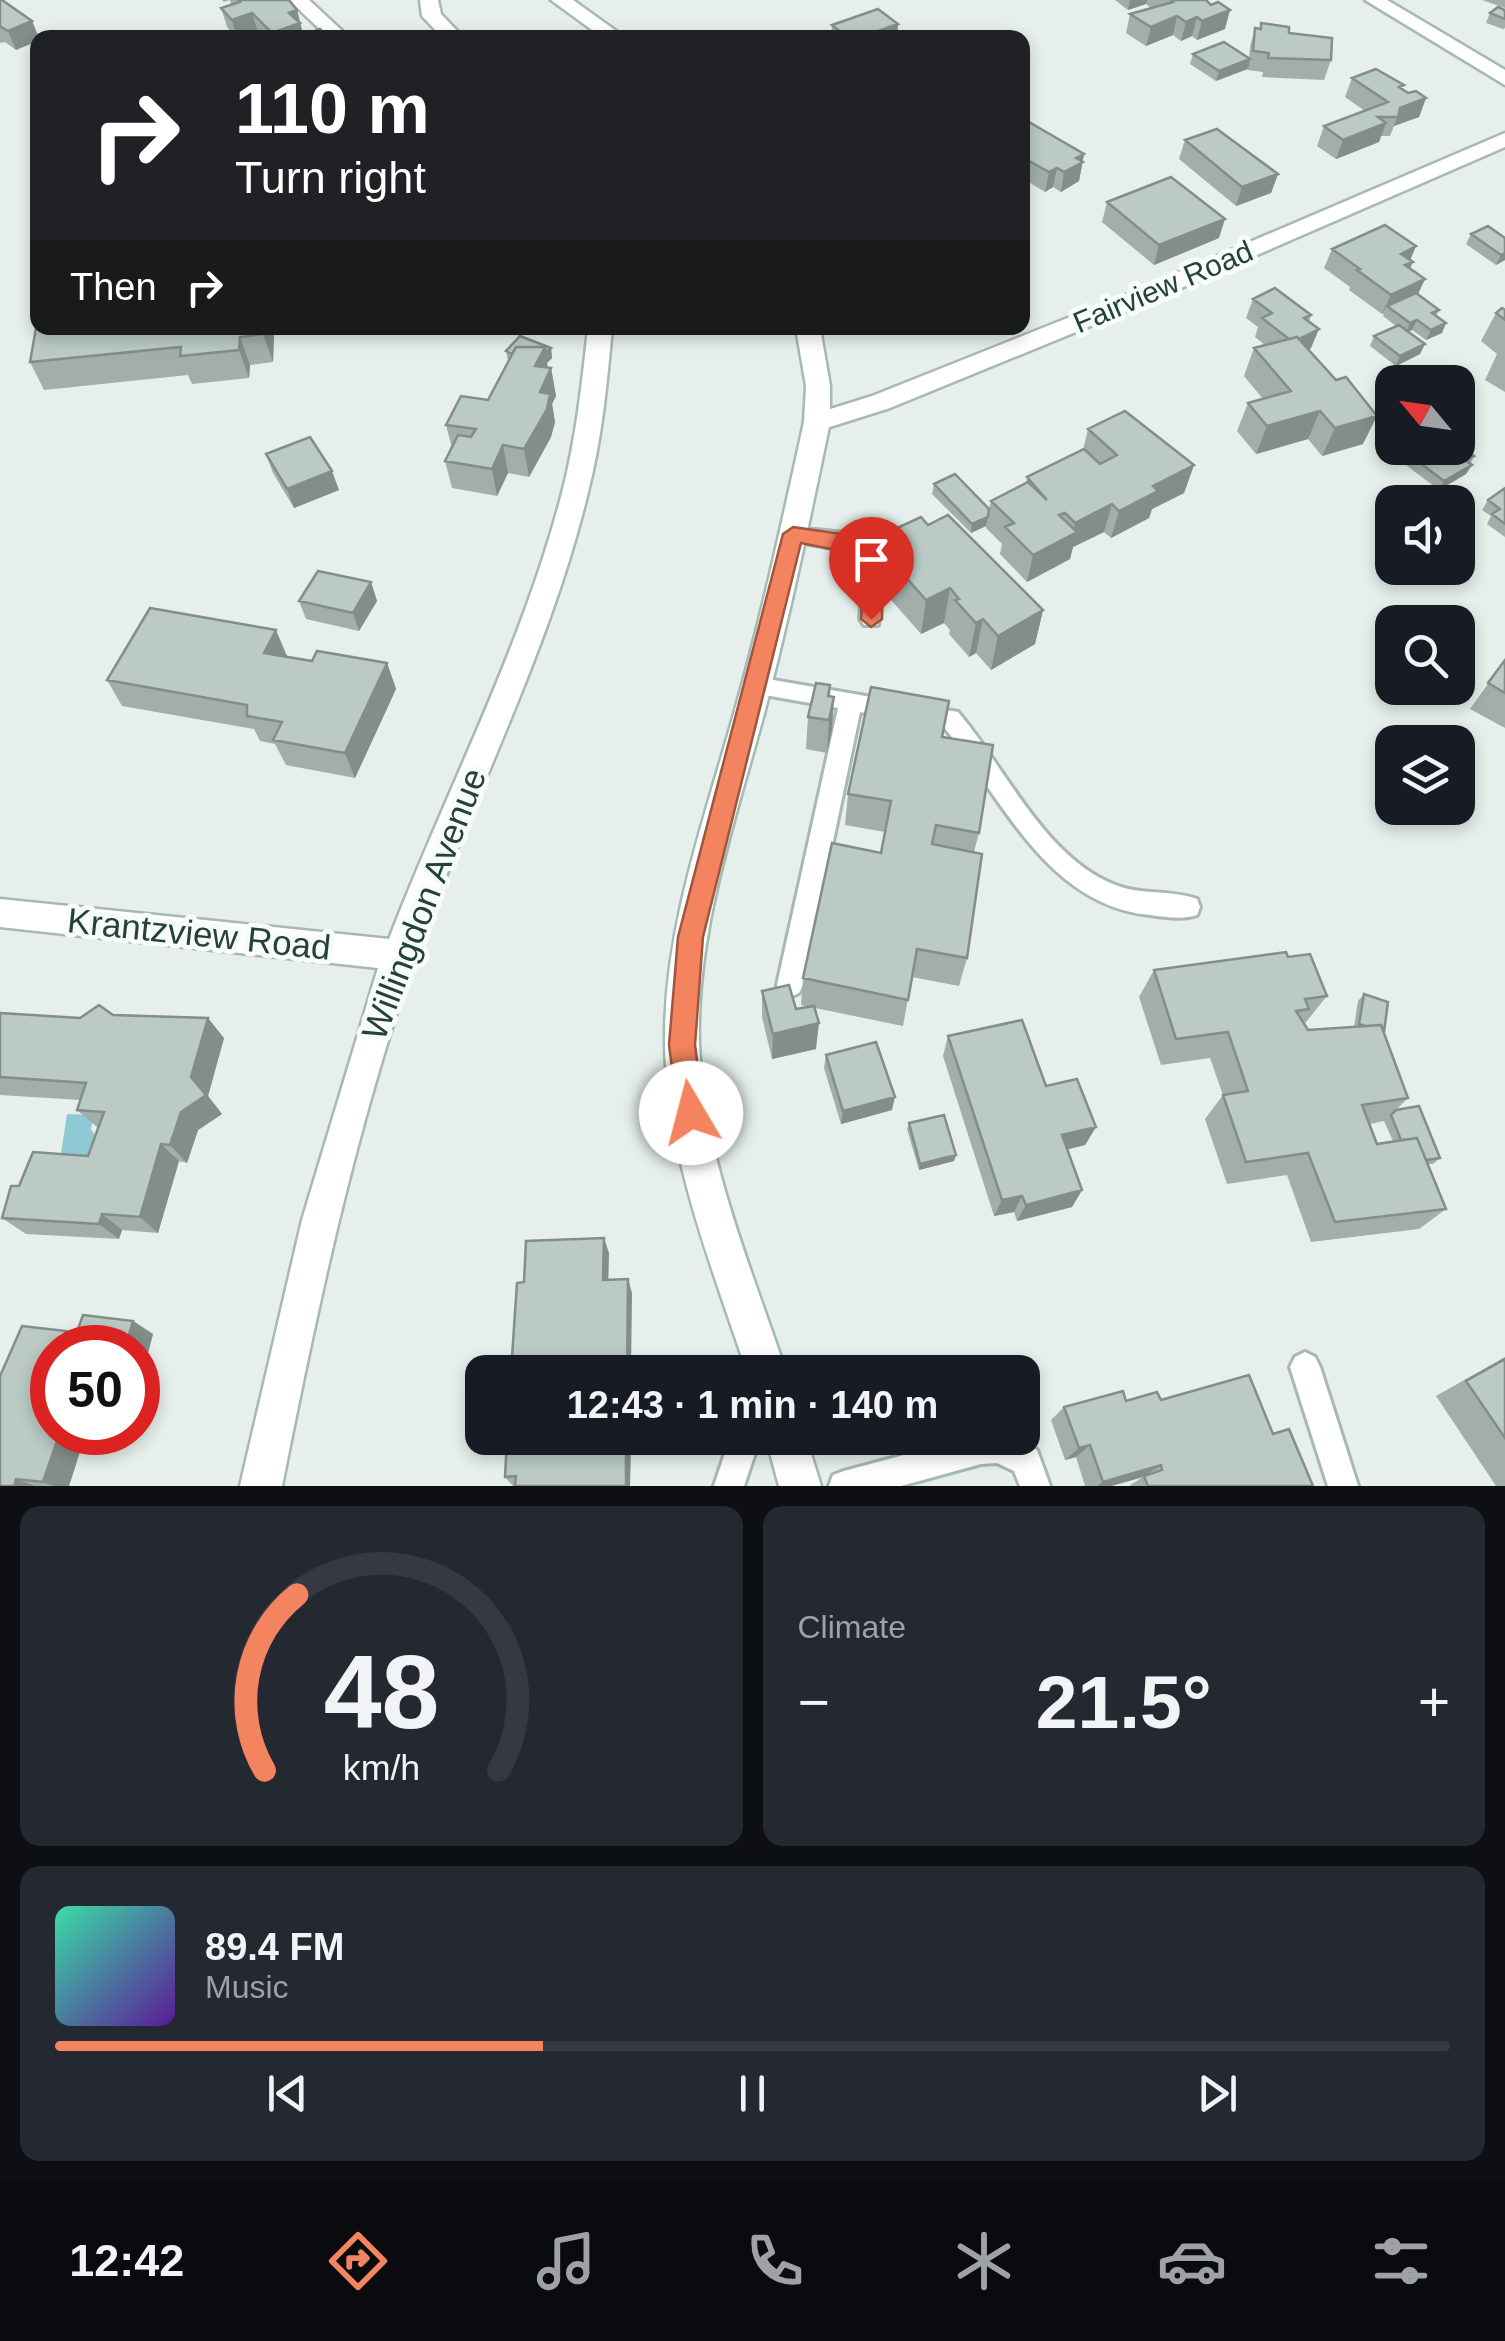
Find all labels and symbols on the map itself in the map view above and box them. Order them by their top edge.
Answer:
street label: Fairview Road [1068,234,1257,339]
north arrow [1375,365,1475,465]
pin [829,517,914,620]
street label: Willingdon Avenue [354,763,493,1045]
street label: Krantzview Road [65,900,333,967]
position arrow [639,1061,743,1165]
speed limit sign: 50 [30,1325,160,1455]

